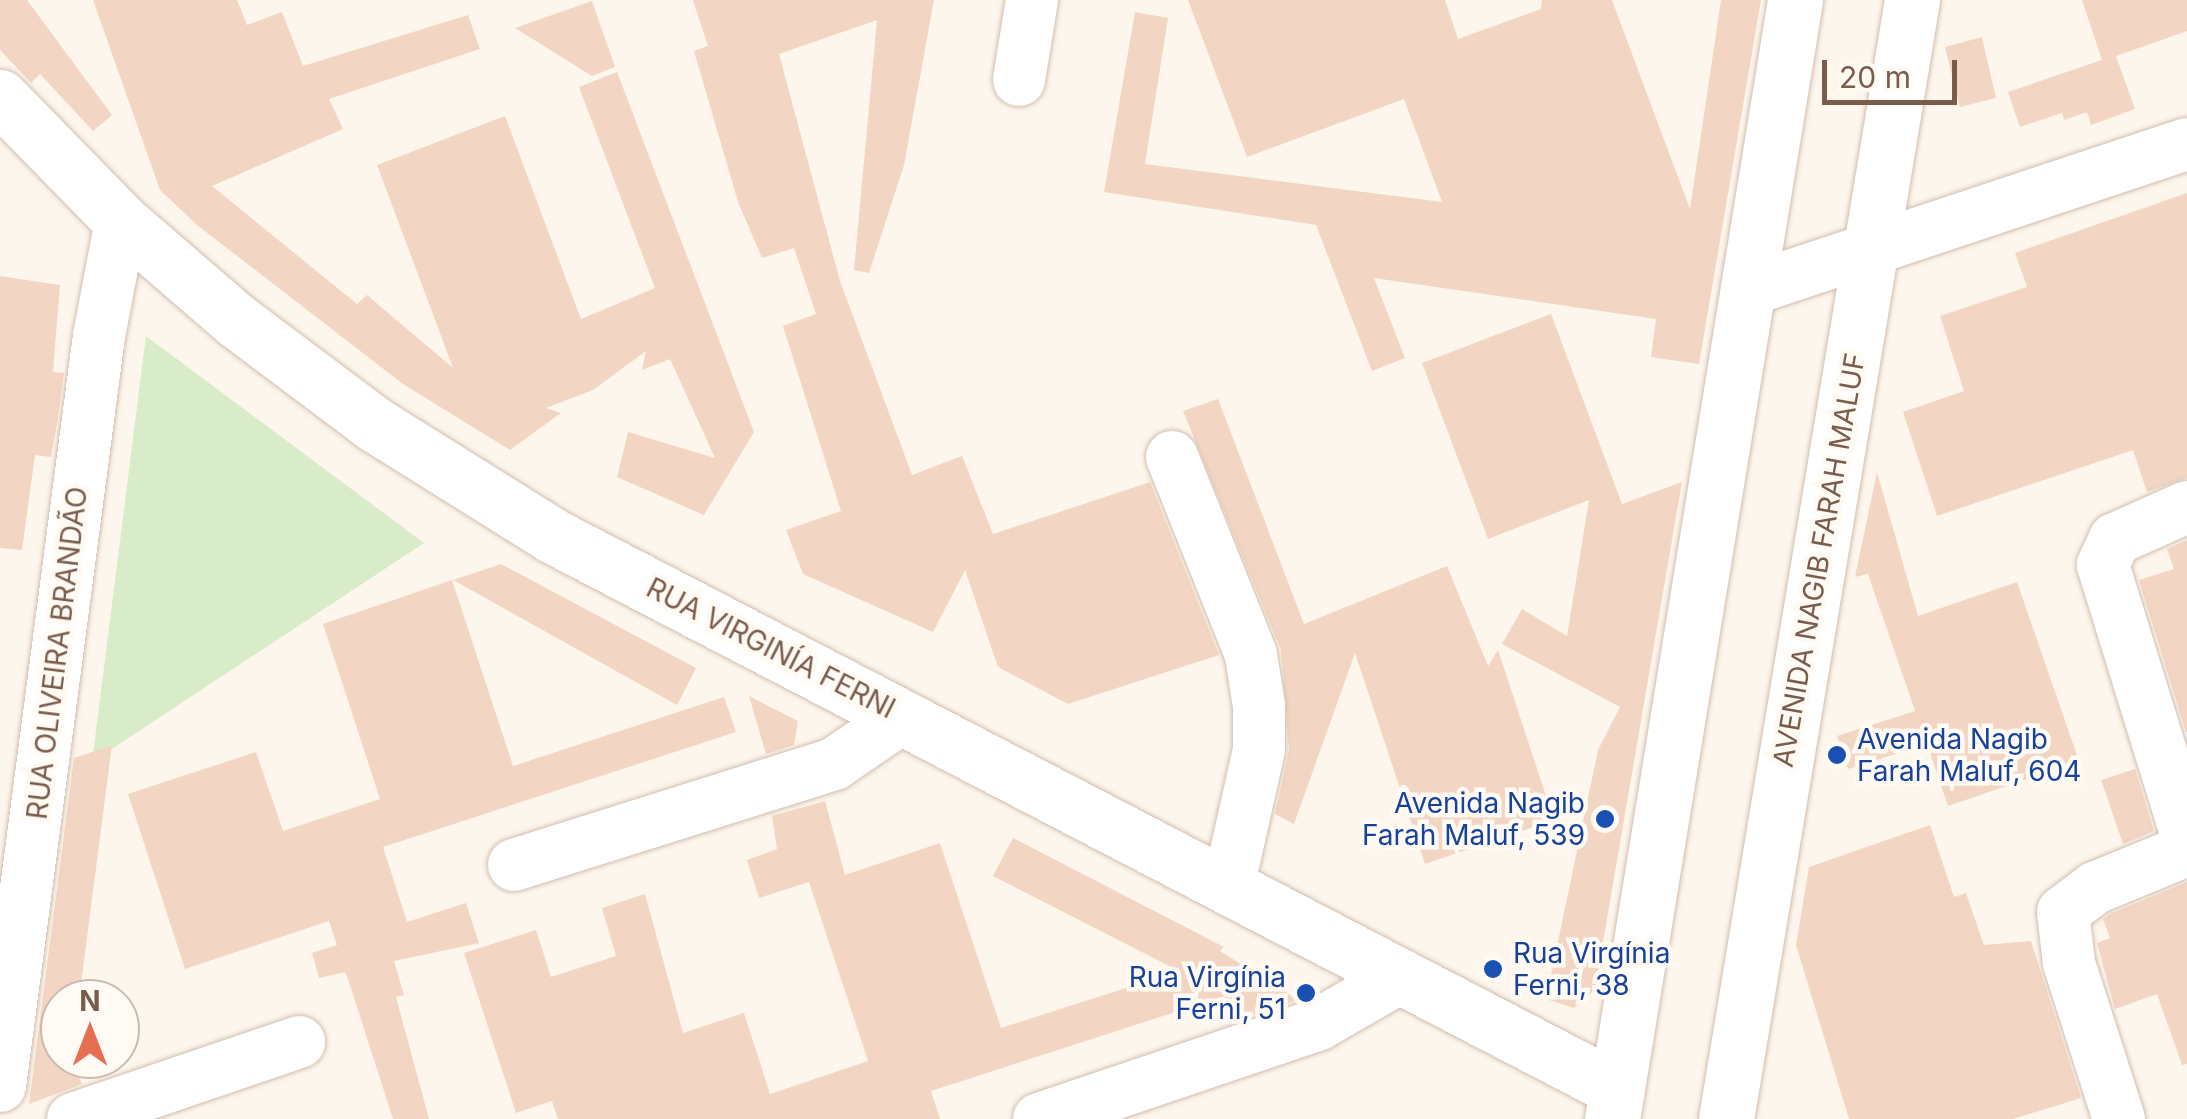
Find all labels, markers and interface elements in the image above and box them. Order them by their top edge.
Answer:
scale bar [1827,40,1962,102]
text: 20 m [1839,59,1911,95]
street label: AVENIDA NAGIB FARAH MALUF [1766,350,1872,770]
street label: RUA OLIVEIRA BRANDÃO [20,485,94,821]
street label: RUA VIRGINÍA FERNI [641,571,901,725]
place label: Avenida Nagib Farah Maluf, 604 [1857,722,2081,788]
marker: Avenida Nagib Farah Maluf, 604 [1826,744,1848,766]
place label: Avenida Nagib Farah Maluf, 539 [1362,786,1585,852]
marker: Avenida Nagib Farah Maluf, 539 [1594,808,1616,830]
place label: Rua Virgínia Ferni, 38 [1513,936,1670,1002]
marker: Rua Virgínia Ferni, 38 [1482,958,1504,980]
place label: Rua Virgínia Ferni, 51 [1129,960,1286,1026]
north arrow [40,979,140,1079]
marker: Rua Virgínia Ferni, 51 [1295,982,1317,1004]
text: N [79,984,101,1018]

